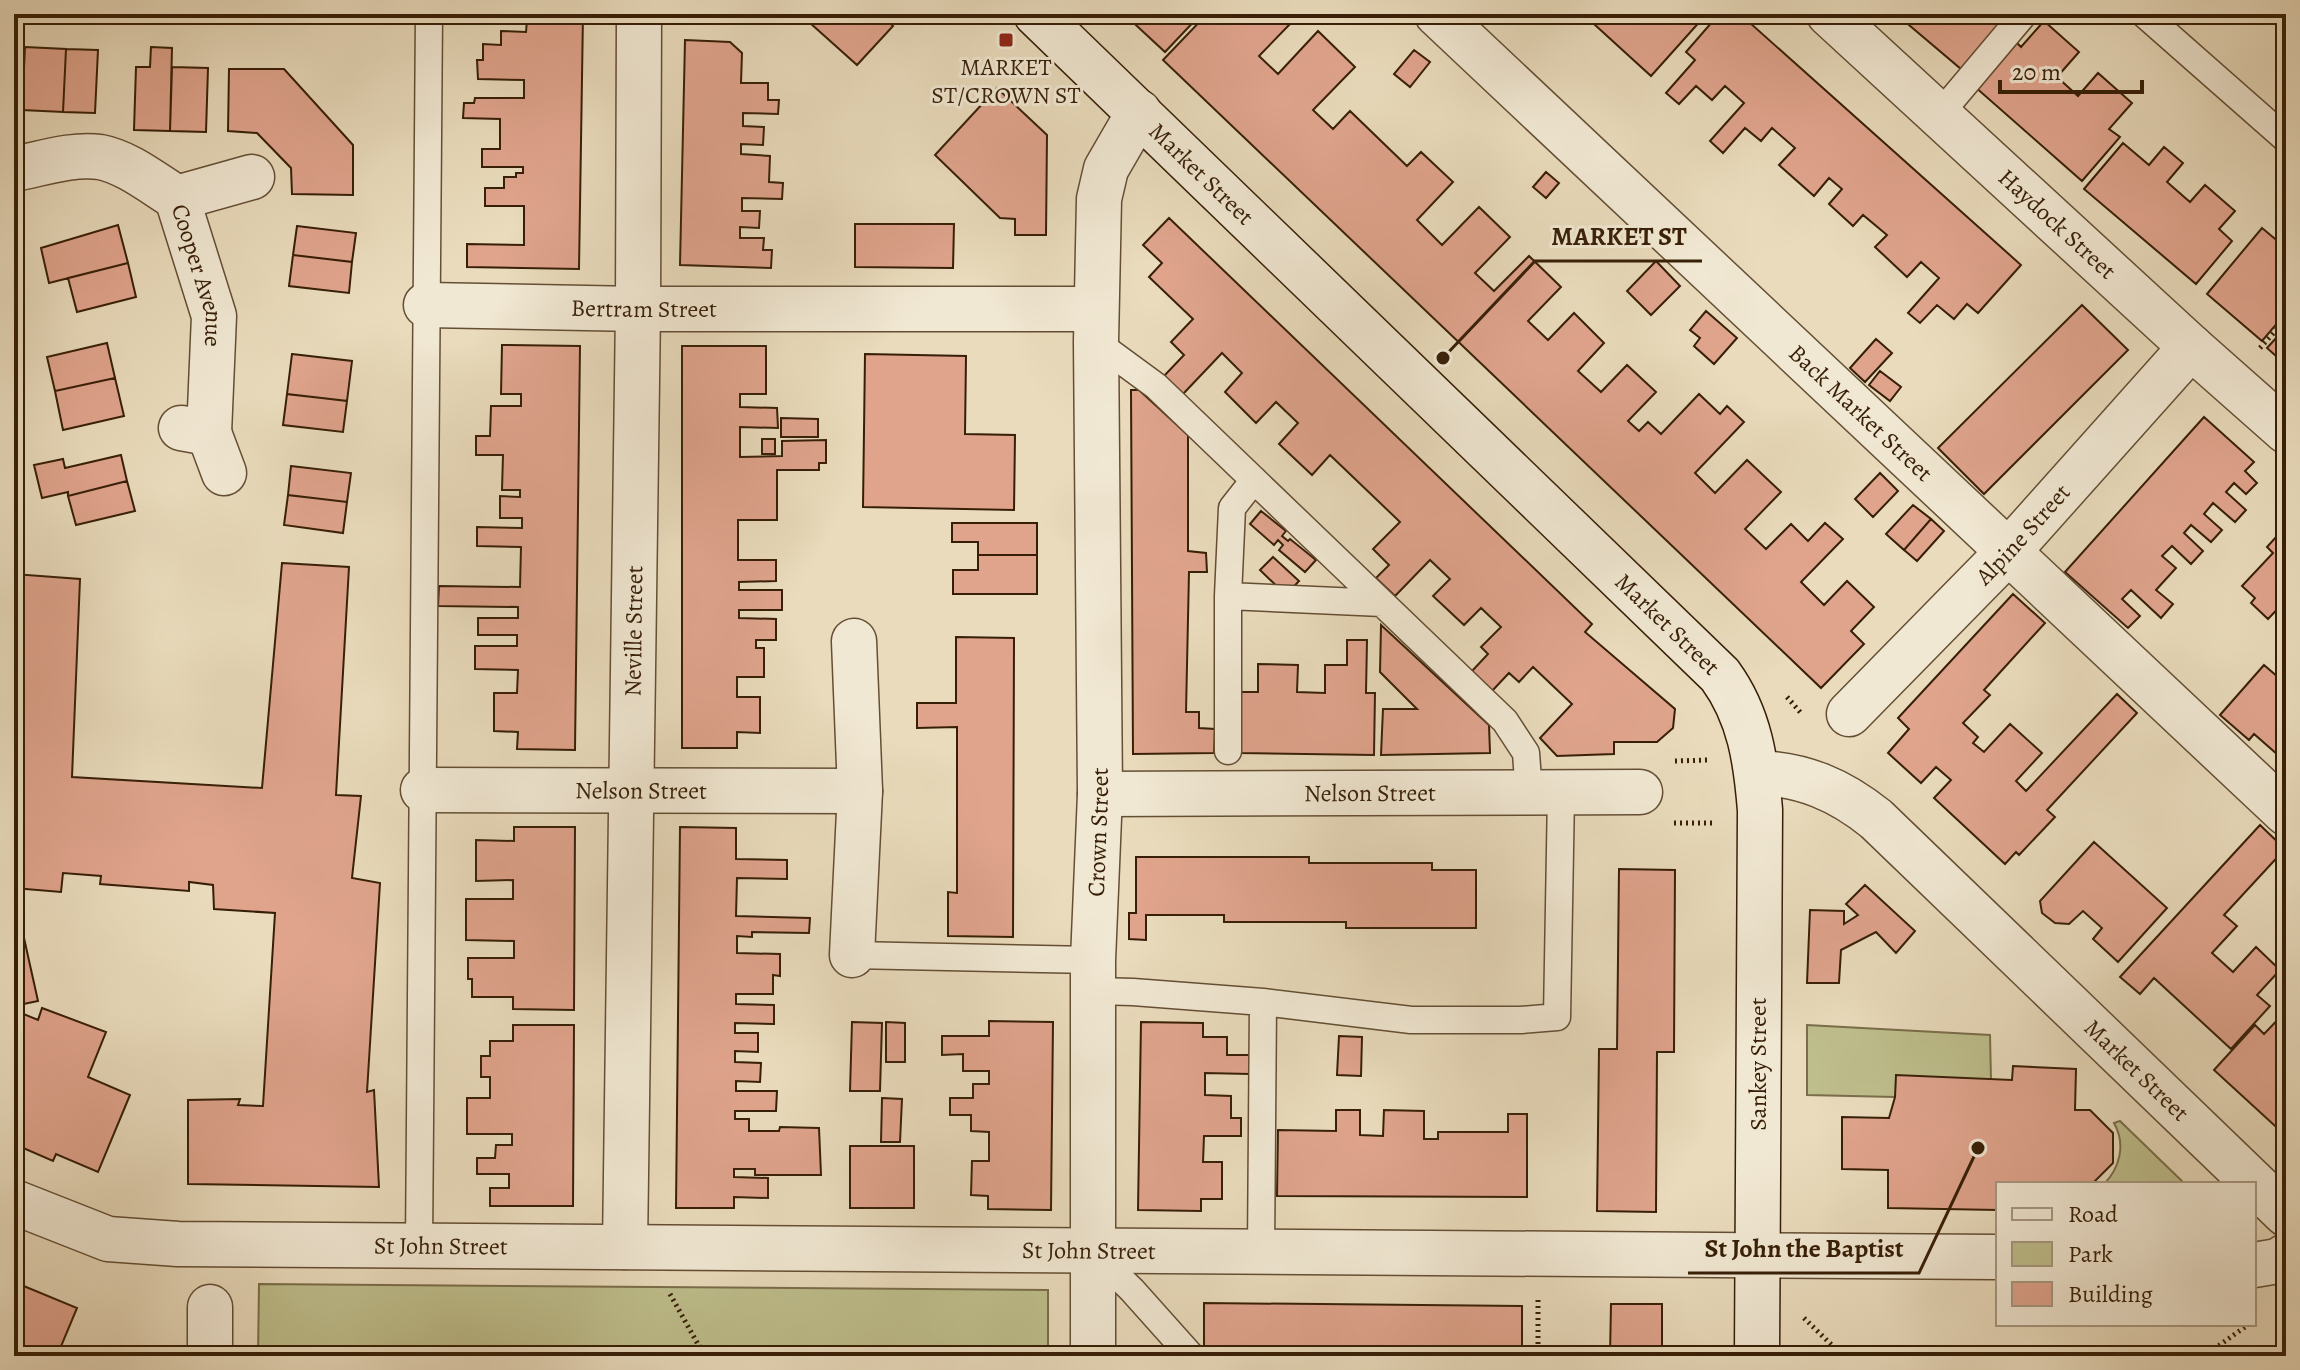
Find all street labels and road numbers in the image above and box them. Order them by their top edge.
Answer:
street label: Market Street [1142,116,1261,232]
street label: Haydock Street [1991,161,2123,286]
street label: Cooper Avenue [164,200,230,348]
street label: Bertram Street [571,292,717,325]
street label: Back Market Street [1782,337,1940,489]
street label: Alpine Street [1968,477,2077,593]
street label: Neville Street [617,565,650,697]
street label: Market Street [1608,566,1727,682]
street label: Crown Street [1080,767,1116,897]
street label: Nelson Street [575,774,707,807]
street label: Nelson Street [1304,777,1436,809]
street label: Sankey Street [1742,997,1774,1131]
street label: Market Street [2077,1012,2196,1128]
street label: St John Street [374,1229,508,1262]
street label: St John Street [1022,1234,1156,1267]

